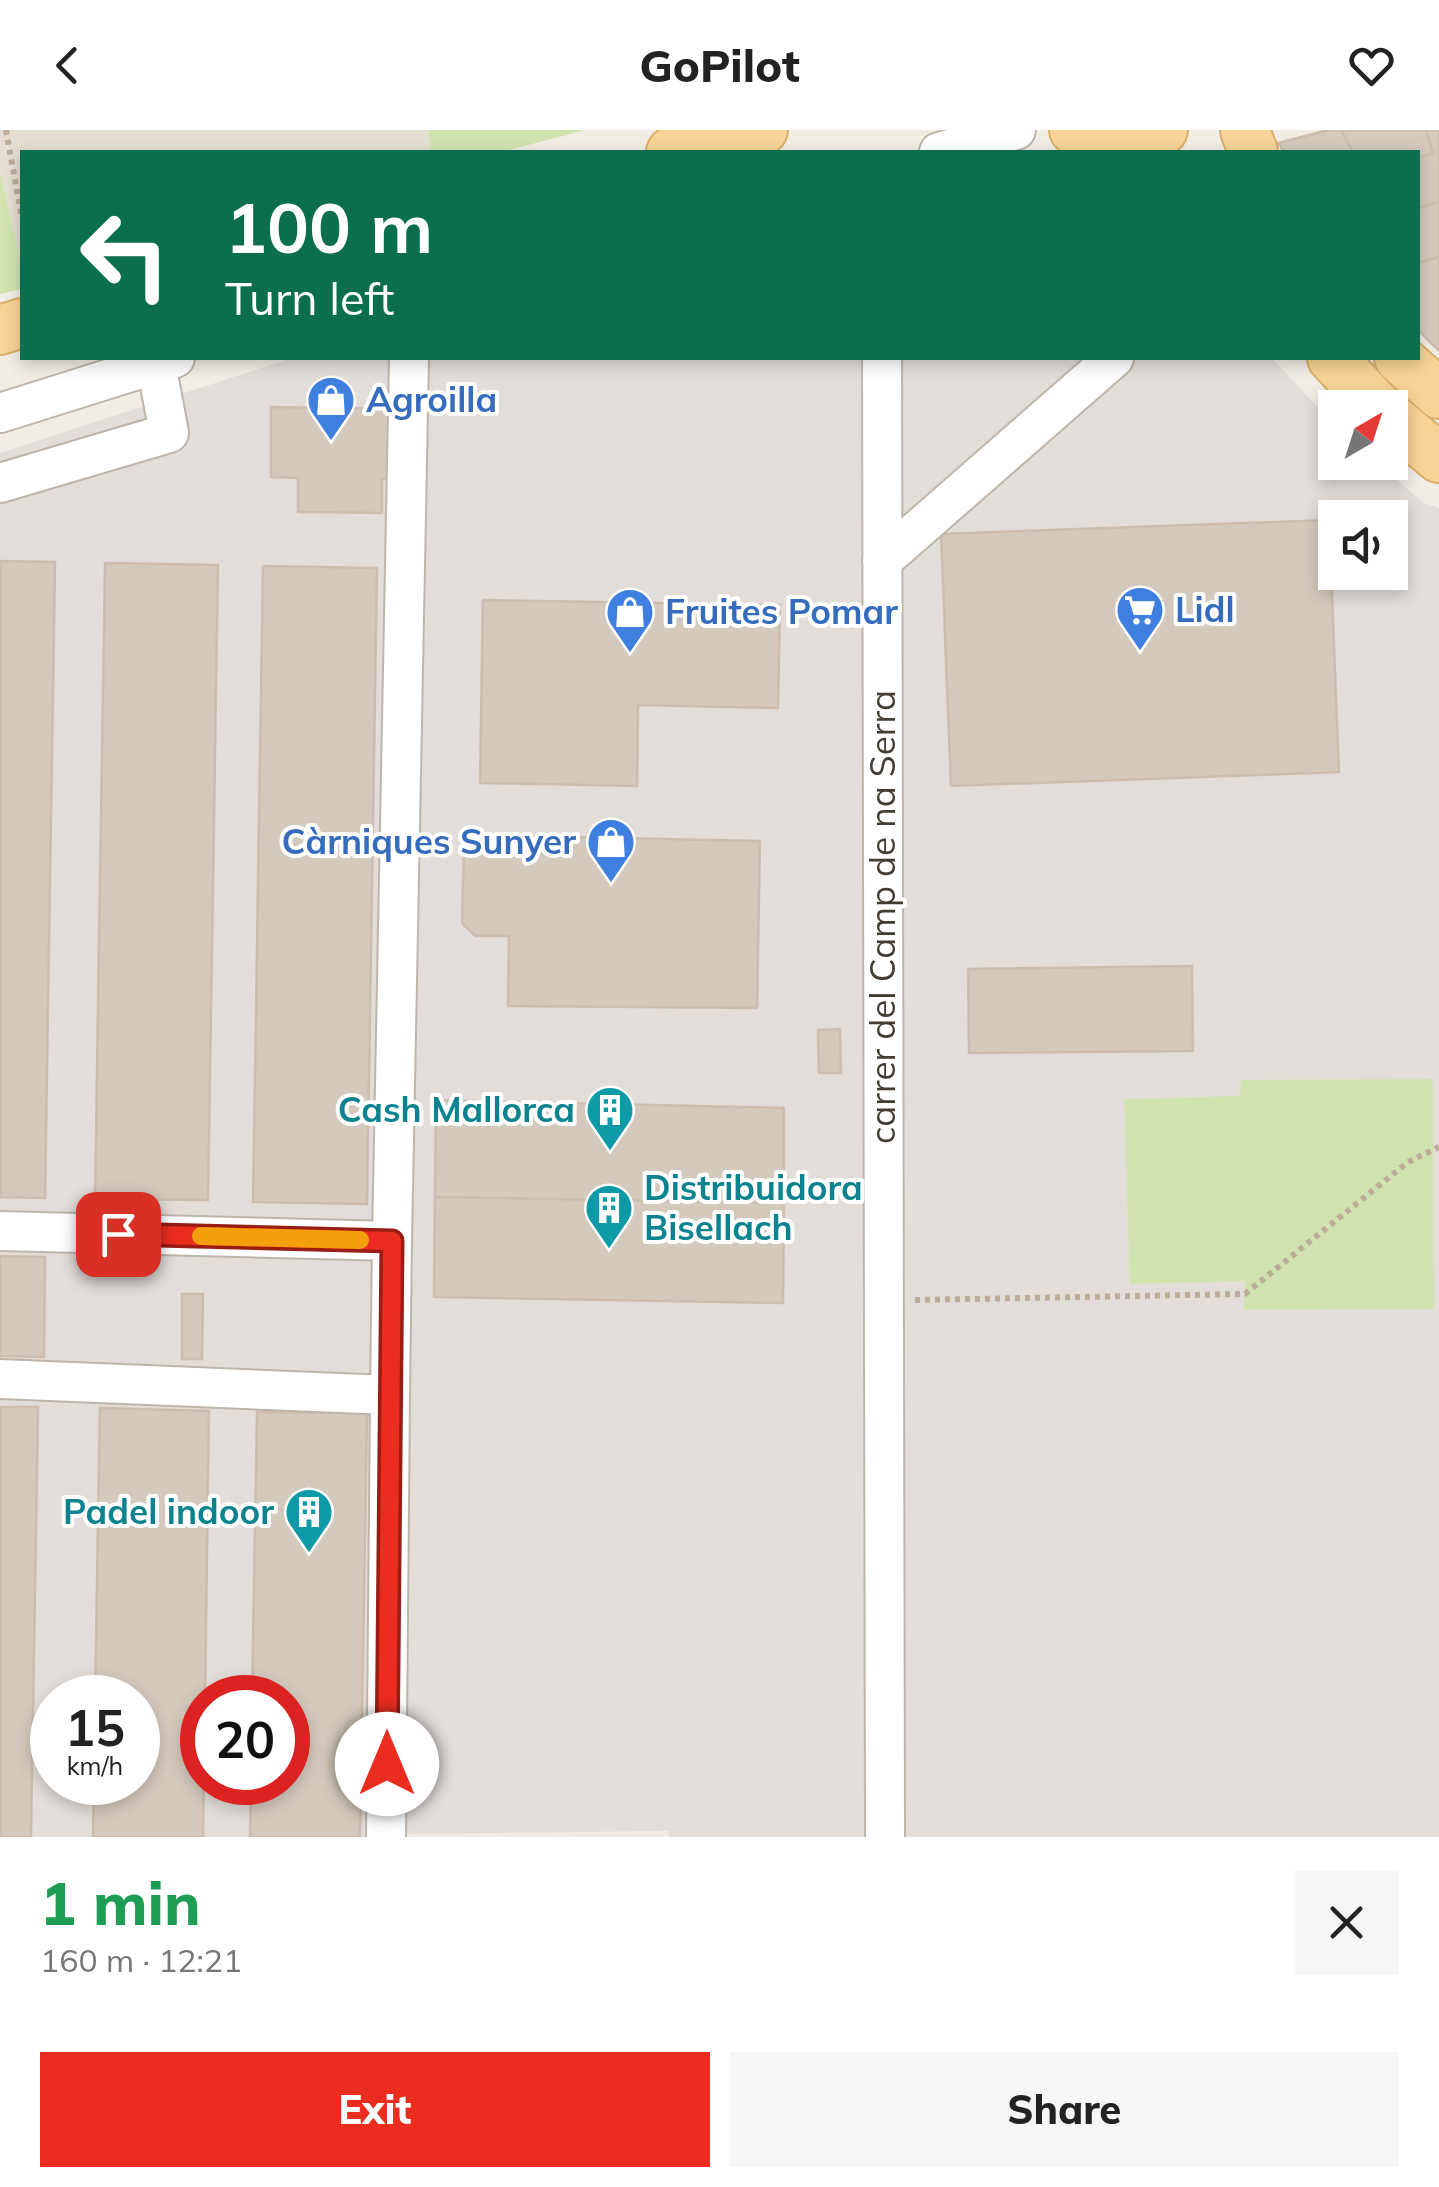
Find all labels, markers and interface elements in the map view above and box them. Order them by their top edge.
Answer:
text: GoPilot [639,37,800,93]
icon: back [40,38,95,93]
icon: heart [1344,38,1399,93]
text: 100 m [225,183,433,271]
icon: left [60,190,190,320]
text: Turn left [225,270,394,326]
shop icon: Agroilla [305,374,357,442]
place label: Agroilla [366,377,497,421]
north arrow [1318,390,1408,480]
map controls [1318,390,1408,590]
button: sound [1318,500,1408,590]
supermarket icon: Lidl [1114,584,1166,652]
shop icon: Fruites Pomar [604,586,656,654]
place label: Lidl [1175,587,1235,631]
place label: Fruites Pomar [665,589,898,633]
street label: carrer del Camp de na Serra [860,690,904,1144]
shop icon: Càrniques Sunyer [585,816,637,884]
place label: Càrniques Sunyer [282,819,576,863]
building icon: Cash Mallorca [584,1084,636,1152]
place label: Cash Mallorca [338,1087,575,1131]
place label: Distribuidora Bisellach [644,1165,863,1249]
building icon: Distribuidora Bisellach [583,1182,635,1250]
pin [76,1192,161,1277]
icon: arrive [91,1207,146,1262]
building icon: Padel indoor [283,1486,335,1554]
place label: Padel indoor [63,1489,274,1533]
speed limit sign: 20 [180,1675,310,1805]
text: 15 [65,1696,125,1759]
position arrow [335,1712,439,1816]
text: km/h [67,1750,123,1781]
text: 1 min [40,1865,201,1940]
button: close [1294,1870,1399,1975]
text: 160 m · 12:21 [40,1940,242,1980]
button: Exit [40,2052,710,2167]
button: Share [730,2052,1399,2167]

